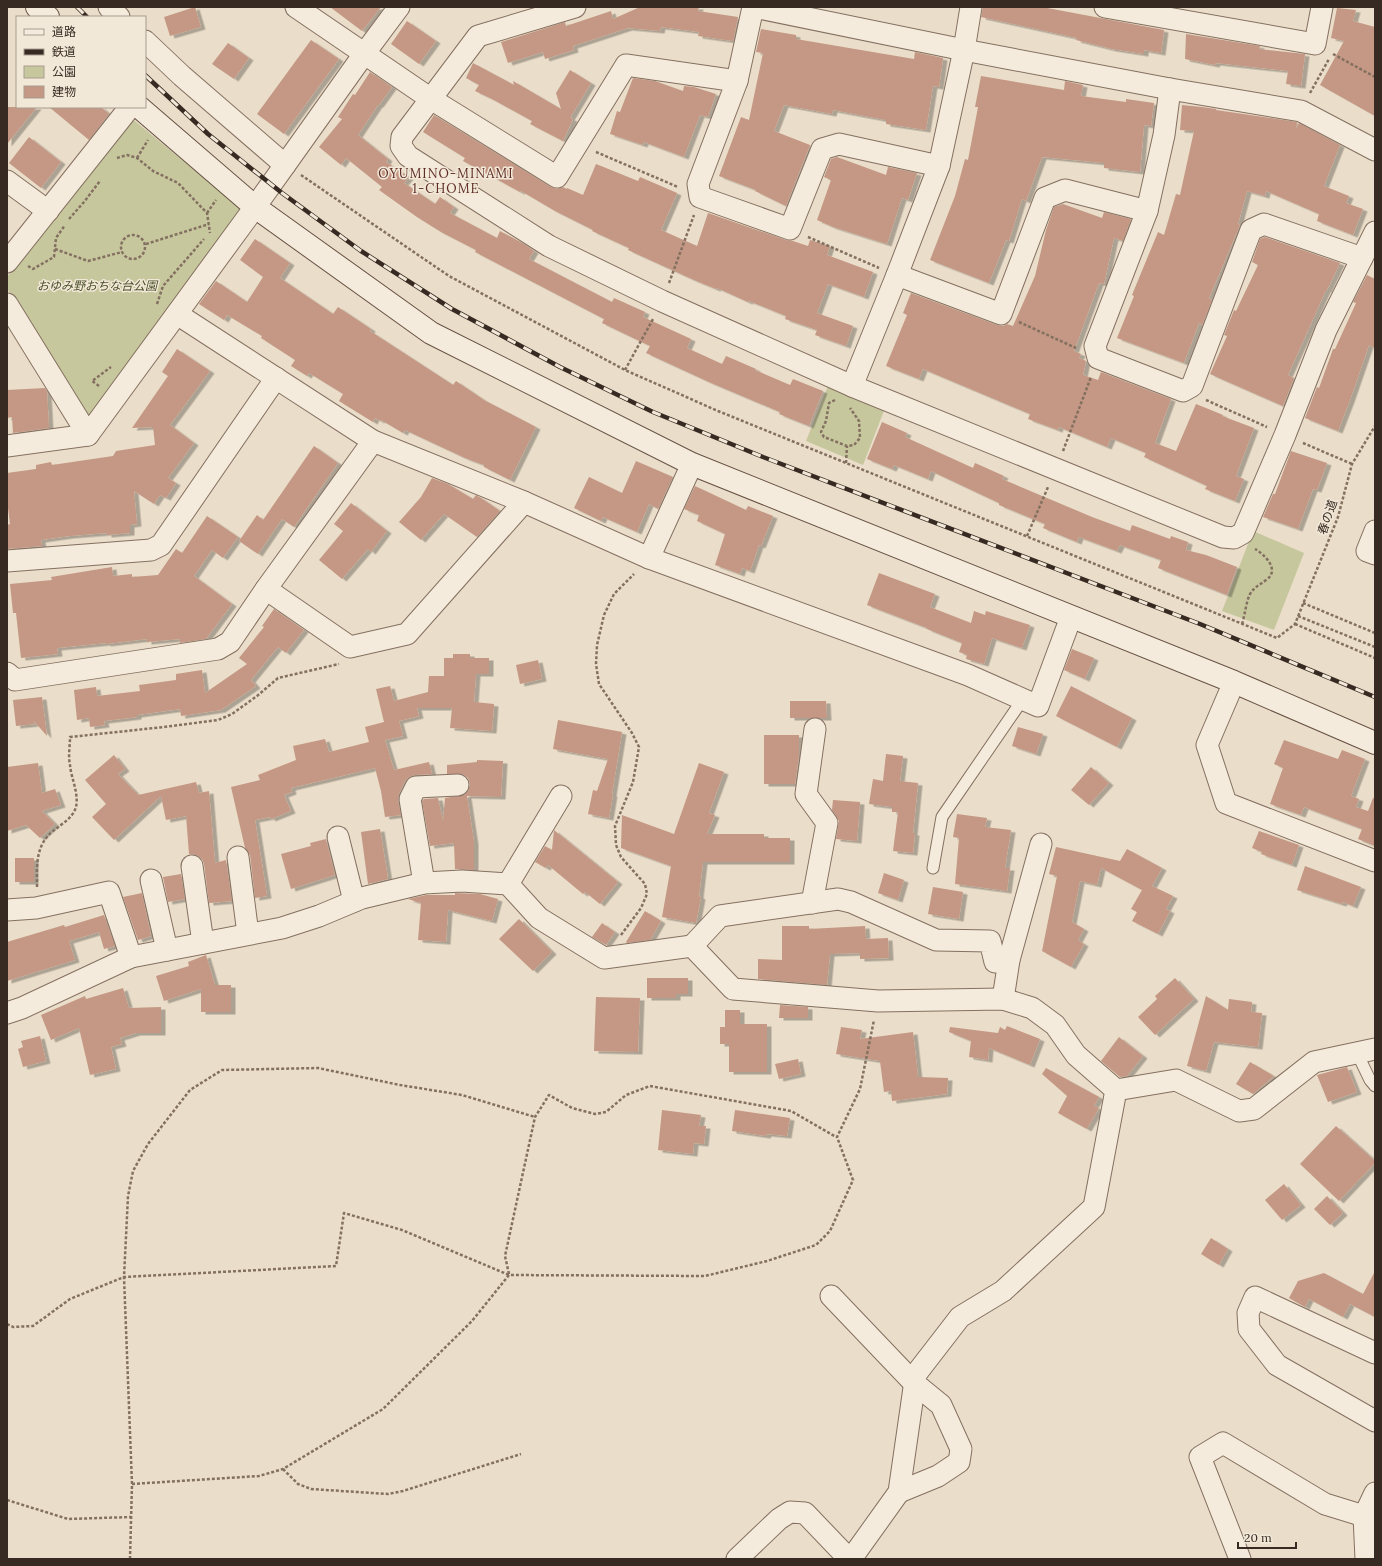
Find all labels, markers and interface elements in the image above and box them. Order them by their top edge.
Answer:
legend [16,16,146,108]
text: 道路 [52,24,76,39]
text: 鉄道 [52,44,76,59]
text: 公園 [52,64,76,79]
text: 建物 [52,84,76,99]
district label: OYUMINO-MINAMI 1-CHOME [378,165,514,197]
park label: おゆみ野おちな台公園 [37,278,159,293]
street label: 春の道 [1314,498,1340,536]
scale bar [1238,1524,1296,1550]
text: 20 m [1244,1530,1272,1545]

